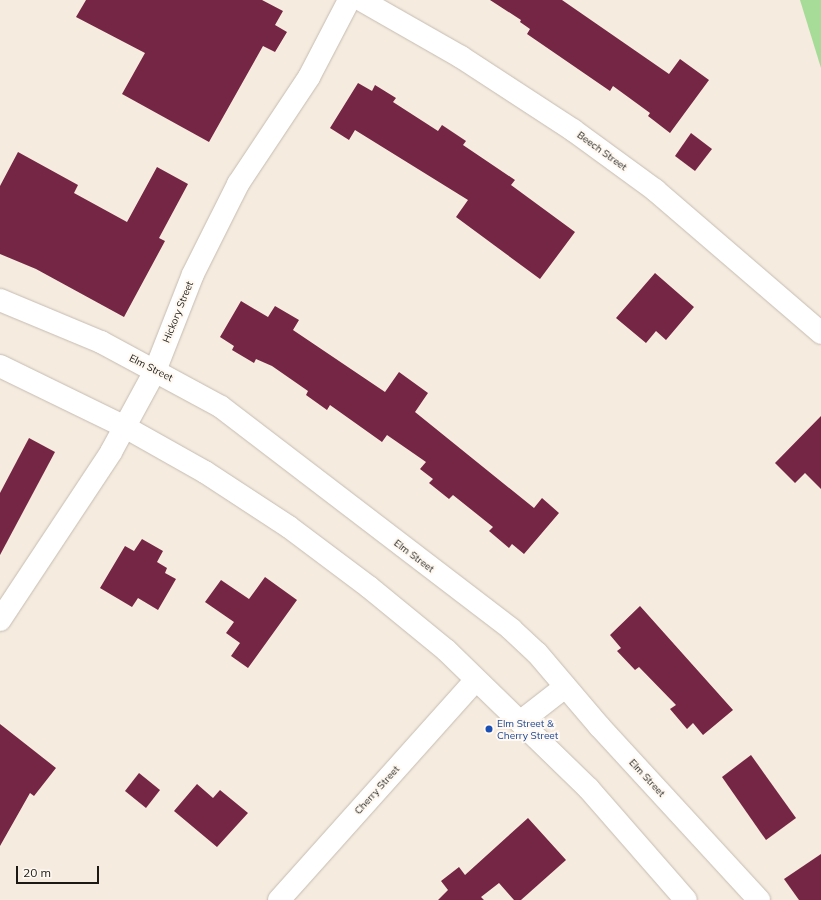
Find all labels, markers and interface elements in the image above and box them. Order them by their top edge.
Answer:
street label: Beech Street [575,129,629,173]
street label: Hickory Street [160,280,196,344]
street label: Elm Street [127,352,175,384]
street label: Elm Street [391,537,437,575]
place label: Elm Street & Cherry Street [497,717,558,740]
marker: Elm Street & Cherry Street [484,724,494,734]
street label: Elm Street [626,757,668,799]
street label: Cherry Street [352,763,402,817]
scale bar [18,858,101,884]
text: 20 m [23,865,51,880]

